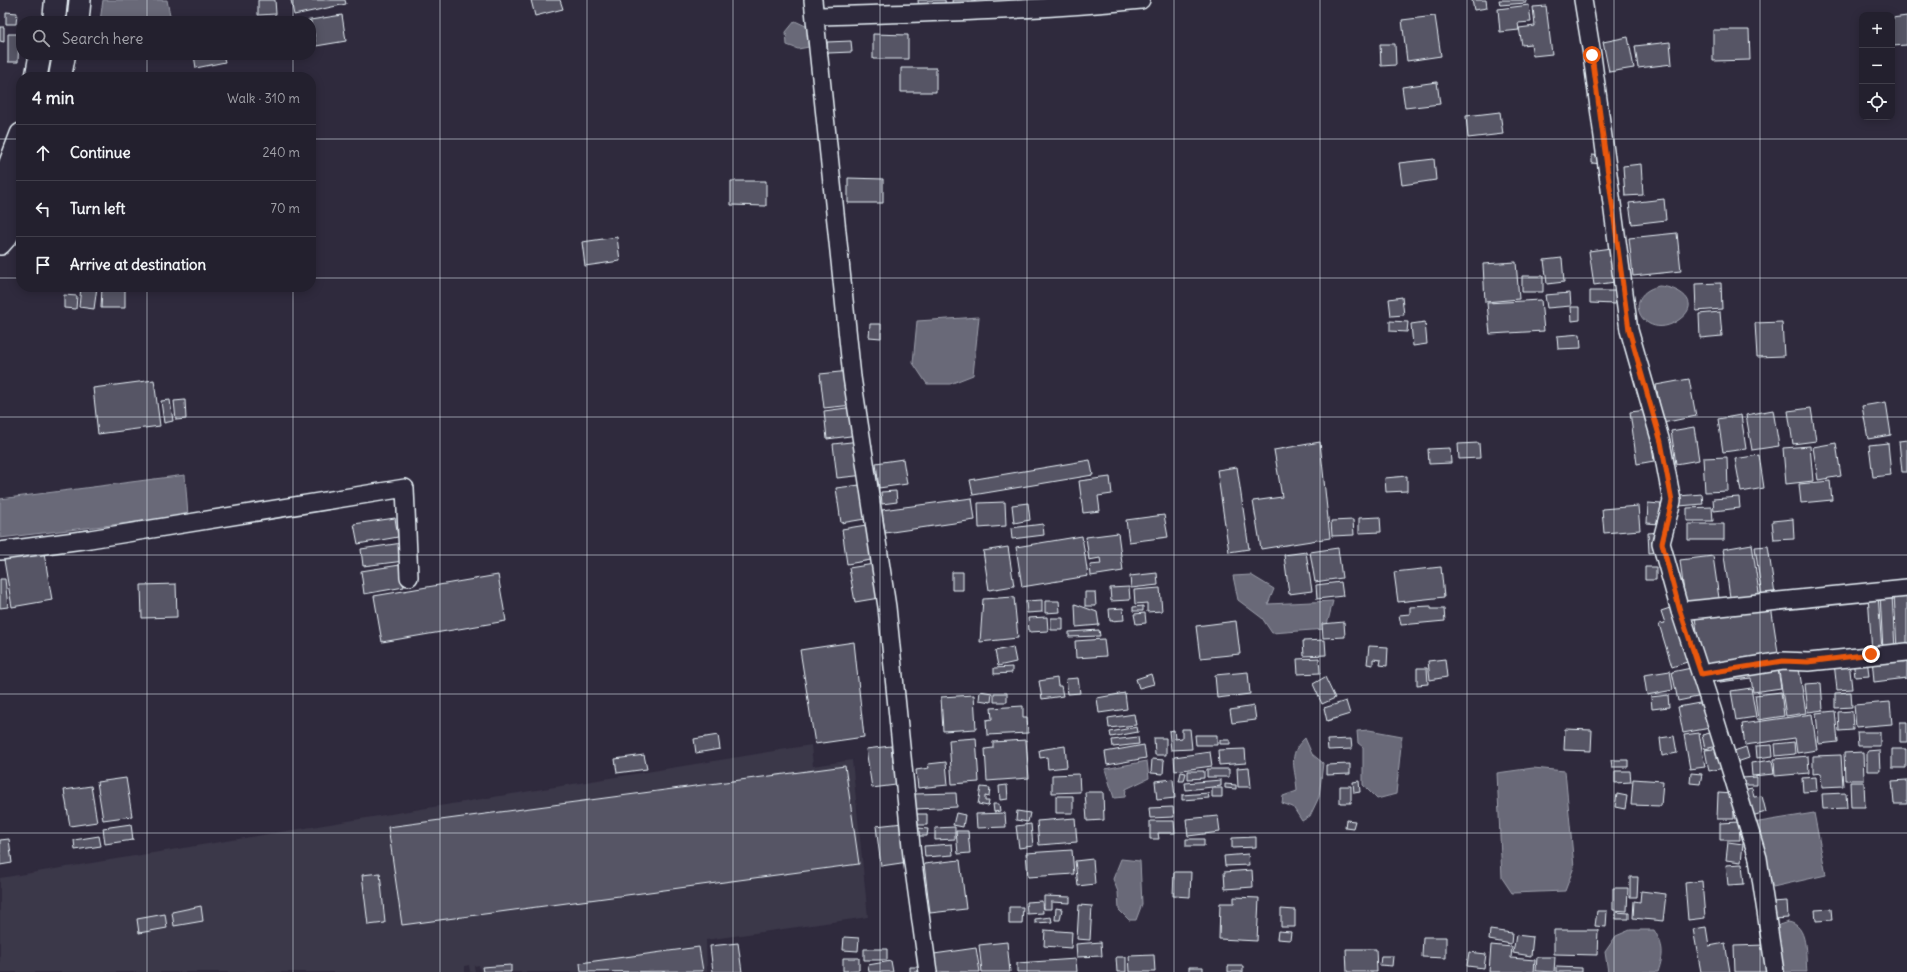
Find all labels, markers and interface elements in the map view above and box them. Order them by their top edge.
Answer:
map controls [1859,12,1895,120]
button: + [1859,12,1895,48]
search box [16,16,316,60]
icon: search [30,27,52,49]
text: Search here [62,29,143,48]
route start [1583,46,1601,64]
button: − [1859,48,1895,84]
button: locate [1859,84,1895,120]
text: 4 min [32,87,74,109]
text: Walk · 310 m [227,90,300,107]
icon: ahead [32,142,54,164]
text: Continue [70,143,131,162]
text: 240 m [263,144,300,161]
icon: left [32,198,54,220]
text: Turn left [70,199,125,218]
text: 70 m [271,200,300,217]
icon: arrive [32,254,54,276]
text: Arrive at destination [70,255,206,274]
route end [1862,645,1880,663]

